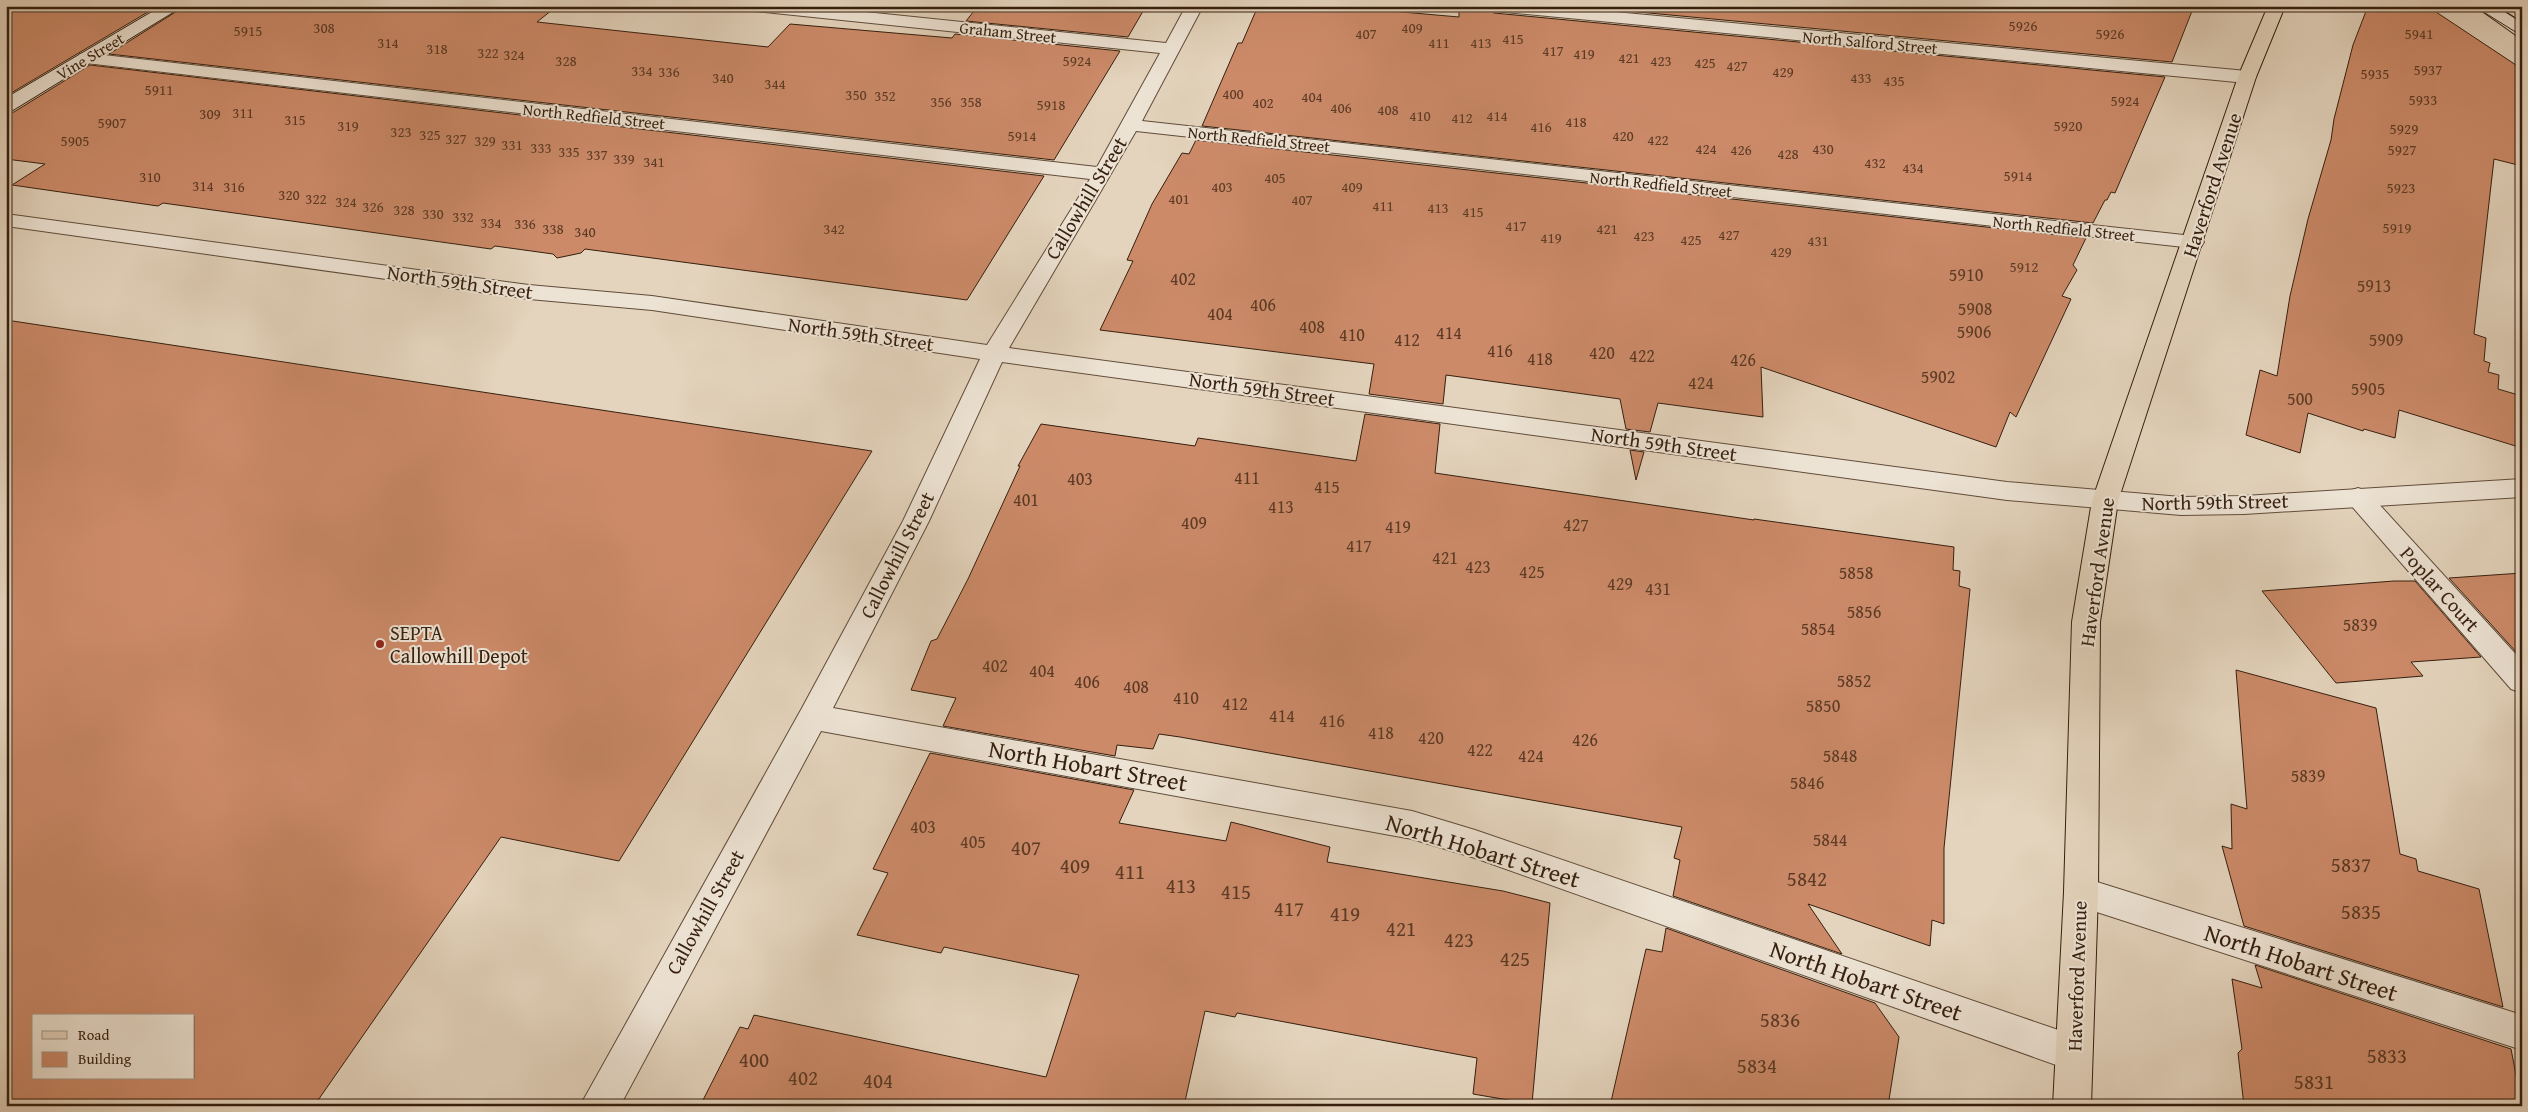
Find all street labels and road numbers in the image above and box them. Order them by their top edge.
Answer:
street label: Graham Street [958,15,1058,49]
street label: North Salford Street [1801,24,1939,60]
street label: Vine Street [51,26,129,86]
street label: North Redfield Street [522,97,667,135]
street label: Haverford Avenue [2174,109,2249,261]
street label: North Redfield Street [1187,120,1332,158]
street label: Callowhill Street [1037,131,1134,265]
street label: North Redfield Street [1589,165,1734,203]
street label: North Redfield Street [1992,209,2137,247]
street label: North 59th Street [385,257,535,306]
street label: North 59th Street [786,309,936,358]
street label: North 59th Street [1187,364,1337,413]
street label: North 59th Street [1589,419,1739,468]
street label: Callowhill Street [852,486,941,623]
street label: North 59th Street [2141,486,2289,517]
street label: Haverford Avenue [2072,495,2121,649]
street label: Poplar Court [2394,539,2487,638]
street label: North Hobart Street [986,731,1191,800]
street label: North Hobart Street [1382,804,1585,897]
street label: Callowhill Street [658,844,751,979]
street label: Haverford Avenue [2059,900,2094,1052]
street label: North Hobart Street [2200,915,2403,1010]
street label: North Hobart Street [1765,931,1968,1030]

